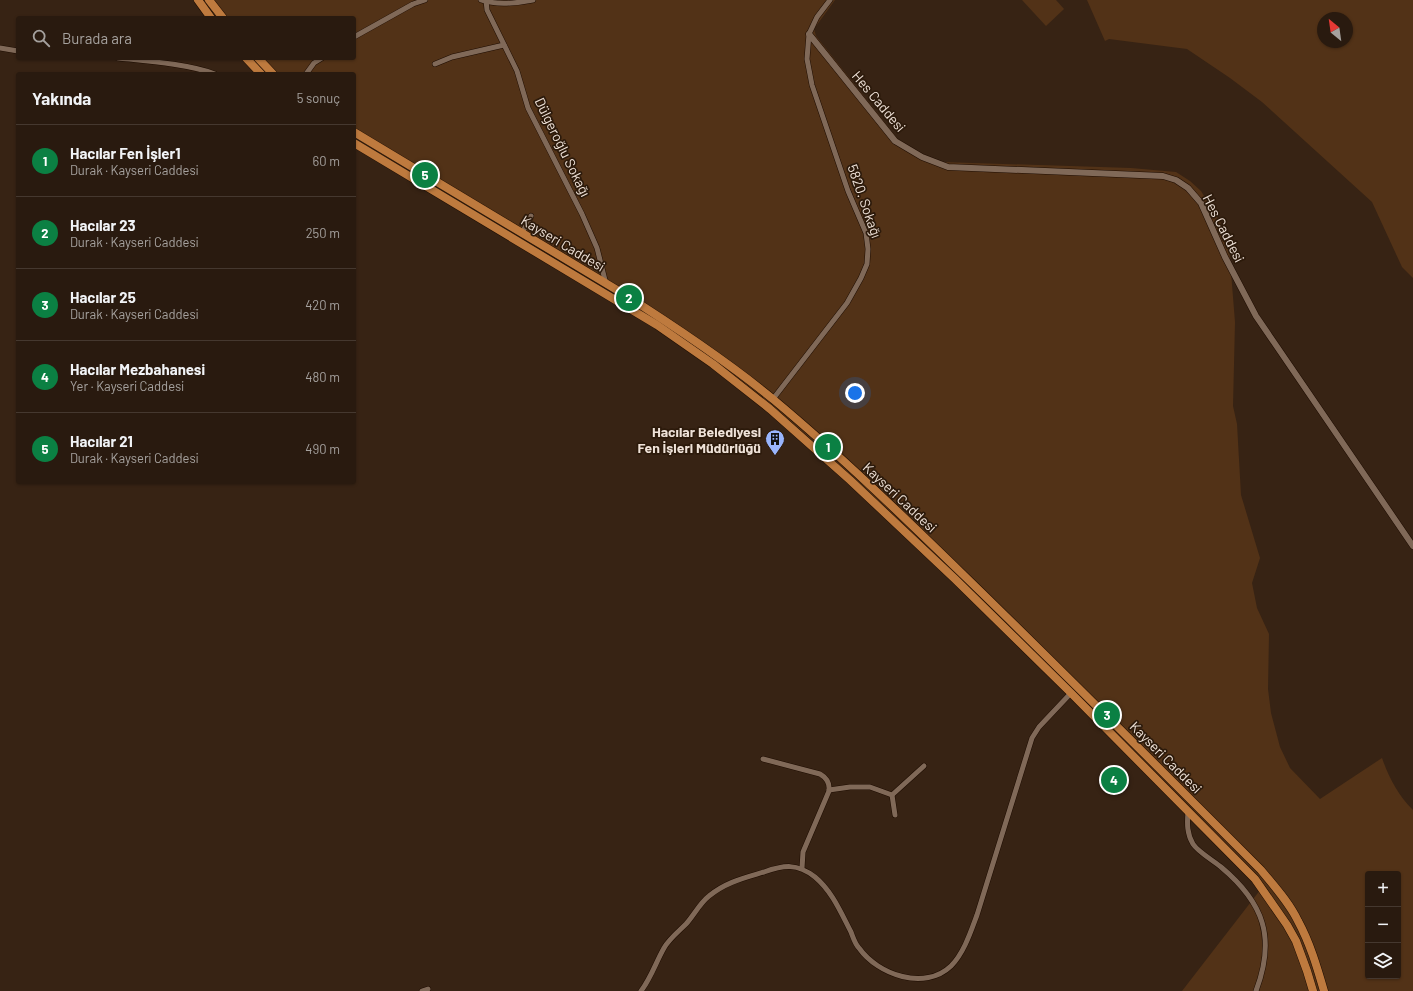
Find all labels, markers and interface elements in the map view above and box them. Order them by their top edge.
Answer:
north arrow [1317,12,1353,48]
search box [16,16,356,60]
icon: search [30,27,52,49]
text: Burada ara [62,29,132,47]
street label: Hes Caddesi [849,67,909,135]
text: Yakında [32,88,91,108]
text: 5 sonuç [297,90,340,106]
street label: Dülgeroğlu Sokağı [532,95,594,199]
text: Hacılar Fen İşler1 [70,144,181,162]
text: 1 [43,153,47,169]
text: 60 m [313,153,340,169]
pin: 5 [412,160,438,190]
text: Durak · Kayseri Caddesi [70,162,198,178]
street label: 5820. Sokağı [844,162,886,240]
street label: Hes Caddesi [1200,191,1248,265]
street label: Kayseri Caddesi [518,211,608,275]
text: Hacılar 23 [70,216,136,234]
text: 2 [41,225,49,241]
text: 250 m [306,225,340,241]
text: Durak · Kayseri Caddesi [70,234,198,250]
pin: 2 [616,283,642,313]
text: Hacılar 25 [70,288,136,306]
text: 3 [41,297,49,313]
text: 420 m [305,297,340,313]
text: Durak · Kayseri Caddesi [70,306,198,322]
text: Hacılar Mezbahanesi [70,360,205,378]
text: 4 [41,369,49,385]
text: 480 m [305,369,340,385]
text: Yer · Kayseri Caddesi [70,378,184,394]
your location [845,383,865,403]
place label: Hacılar Belediyesi Fen İşleri Müdürlüğü [637,423,761,456]
building icon: Hacılar Belediyesi Fen İşleri Müdürlüğü [764,428,786,456]
text: Hacılar 21 [70,432,133,450]
pin: 1 [815,432,841,462]
text: 5 [41,441,49,457]
text: 490 m [305,441,340,457]
text: Durak · Kayseri Caddesi [70,450,198,466]
street label: Kayseri Caddesi [860,459,940,535]
pin: 3 [1094,700,1120,730]
street label: Kayseri Caddesi [1127,718,1205,796]
pin: 4 [1101,765,1127,795]
map controls [1365,871,1401,979]
button: + [1365,871,1401,907]
button: − [1365,907,1401,943]
button: layers [1365,943,1401,979]

